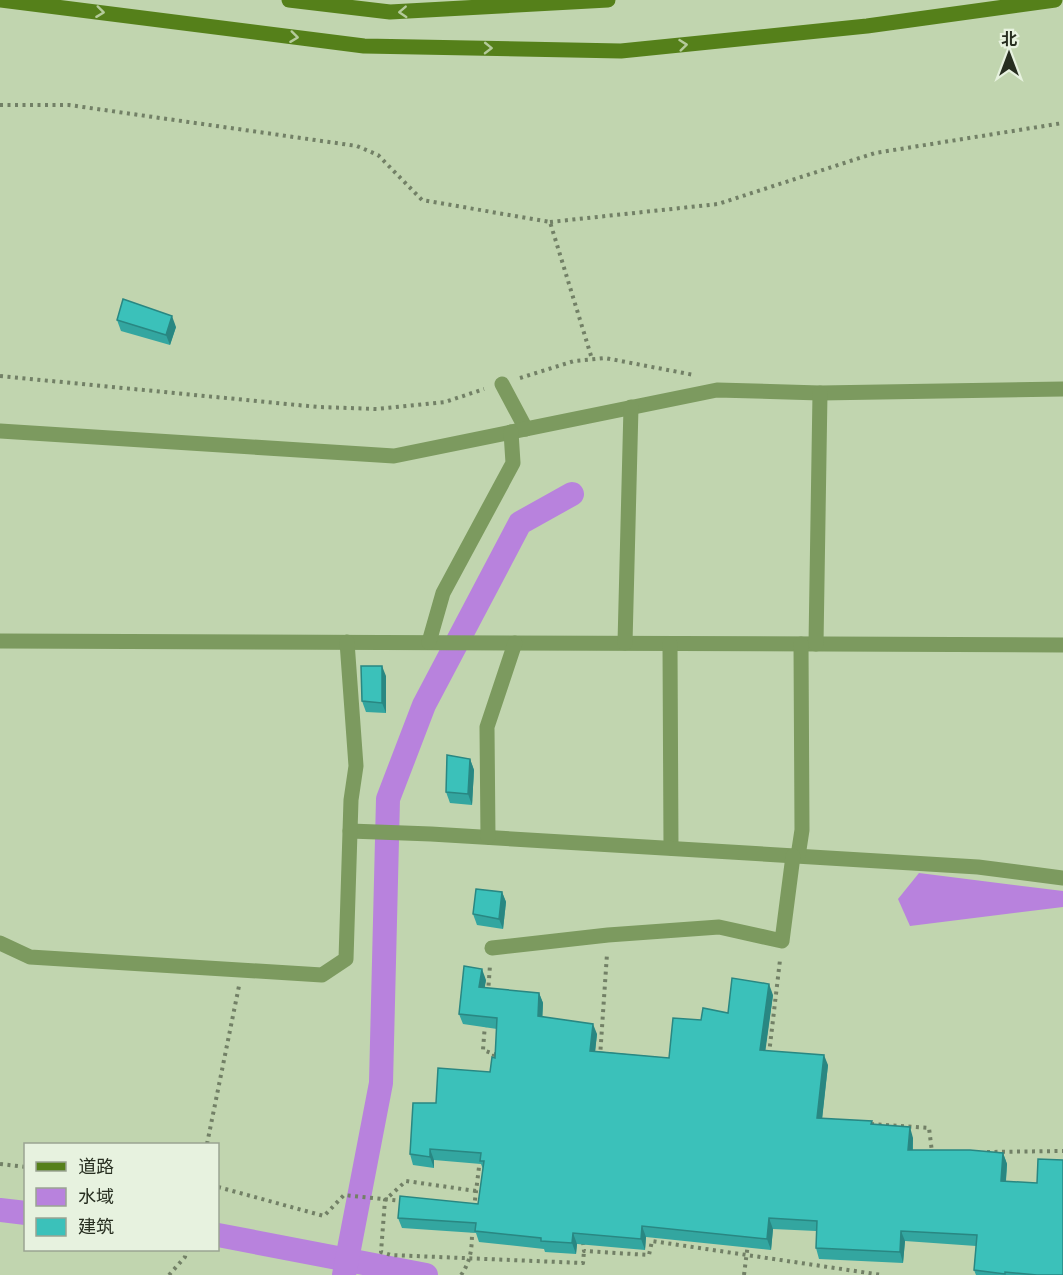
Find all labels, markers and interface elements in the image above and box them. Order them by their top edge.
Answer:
one-way arrow [399,5,408,18]
one-way arrow [96,6,105,18]
north arrow [979,24,1039,84]
one-way arrow [289,30,298,42]
text: 北 [1001,30,1017,49]
one-way arrow [678,39,687,52]
one-way arrow [484,42,493,55]
legend [24,1143,219,1251]
text: 道路 [78,1156,114,1178]
text: 水域 [78,1186,114,1208]
text: 建筑 [78,1216,114,1238]

